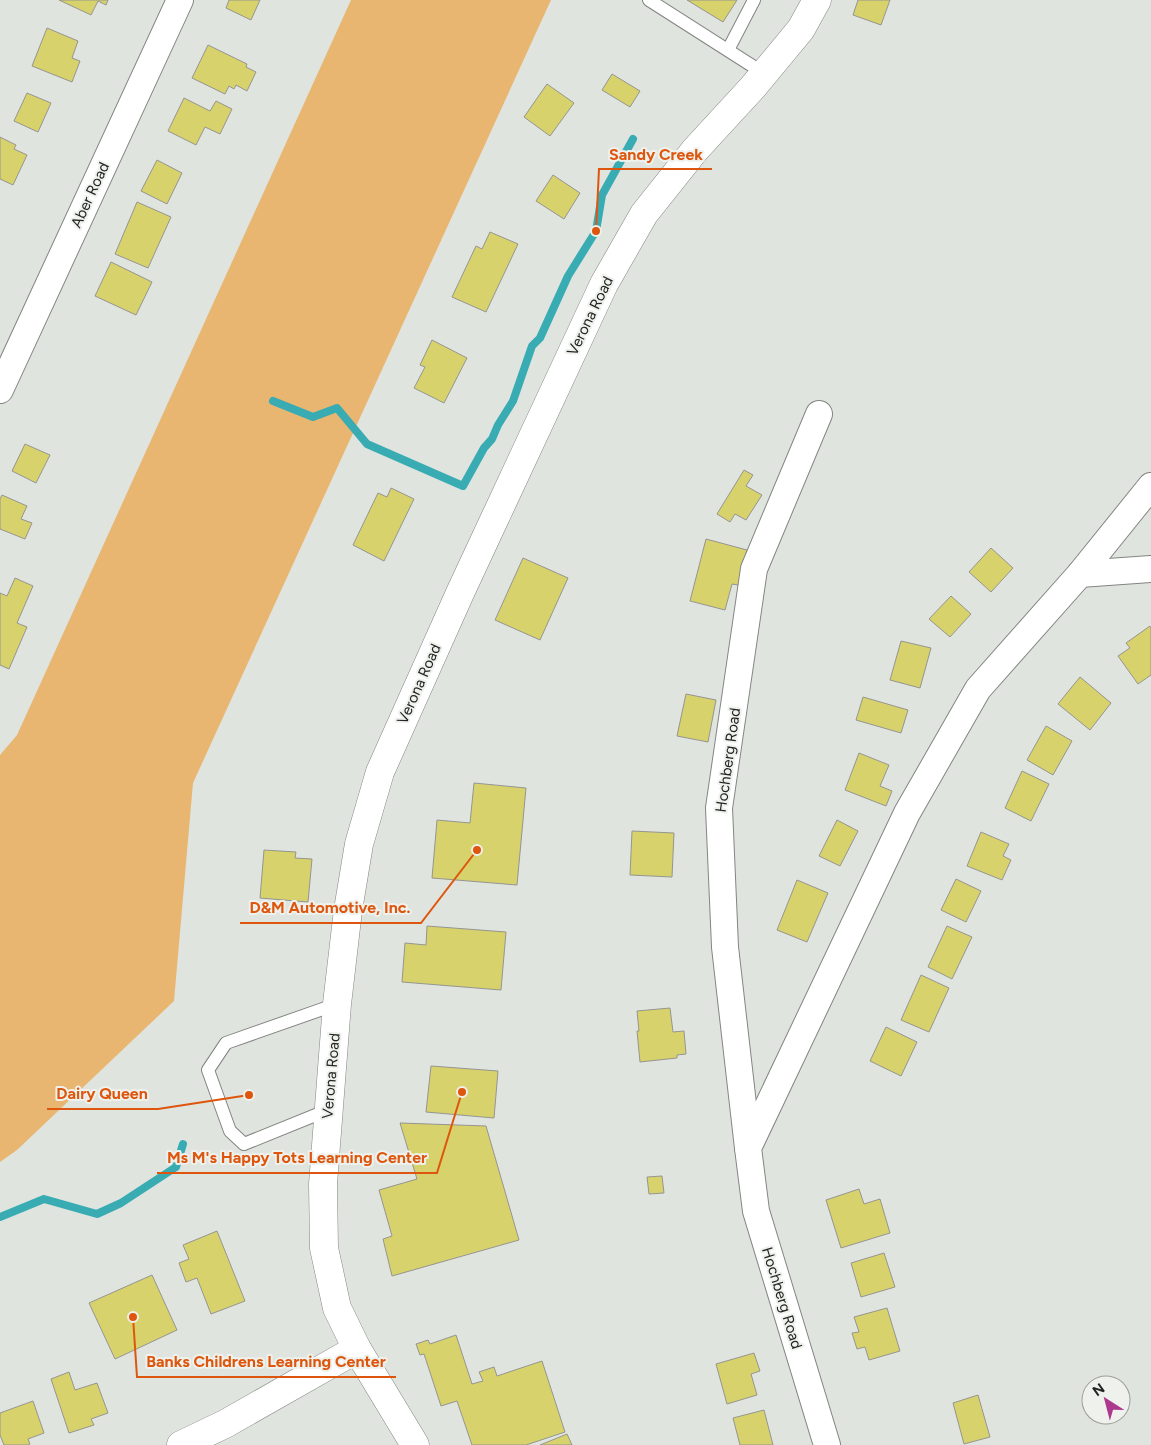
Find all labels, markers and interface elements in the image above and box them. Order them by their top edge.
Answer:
callout: Sandy Creek [599,138,712,169]
text: Sandy Creek [609,145,703,164]
street label: Aber Road [67,159,113,231]
street label: Verona Road [563,273,617,359]
street label: Verona Road [393,641,445,727]
street label: Hochberg Road [712,706,744,814]
callout: D&M Automotive, Inc. [240,892,421,923]
text: D&M Automotive, Inc. [250,898,410,917]
street label: Verona Road [318,1032,344,1120]
callout: Dairy Queen [47,1078,158,1109]
text: Dairy Queen [56,1084,148,1103]
callout: Ms M's Happy Tots Learning Center [157,1142,437,1173]
text: Ms M's Happy Tots Learning Center [167,1148,427,1167]
street label: Hochberg Road [758,1245,806,1351]
callout: Banks Childrens Learning Center [137,1346,396,1377]
text: Banks Childrens Learning Center [146,1352,386,1371]
north arrow [1081,1375,1131,1425]
text: N [1089,1380,1108,1400]

